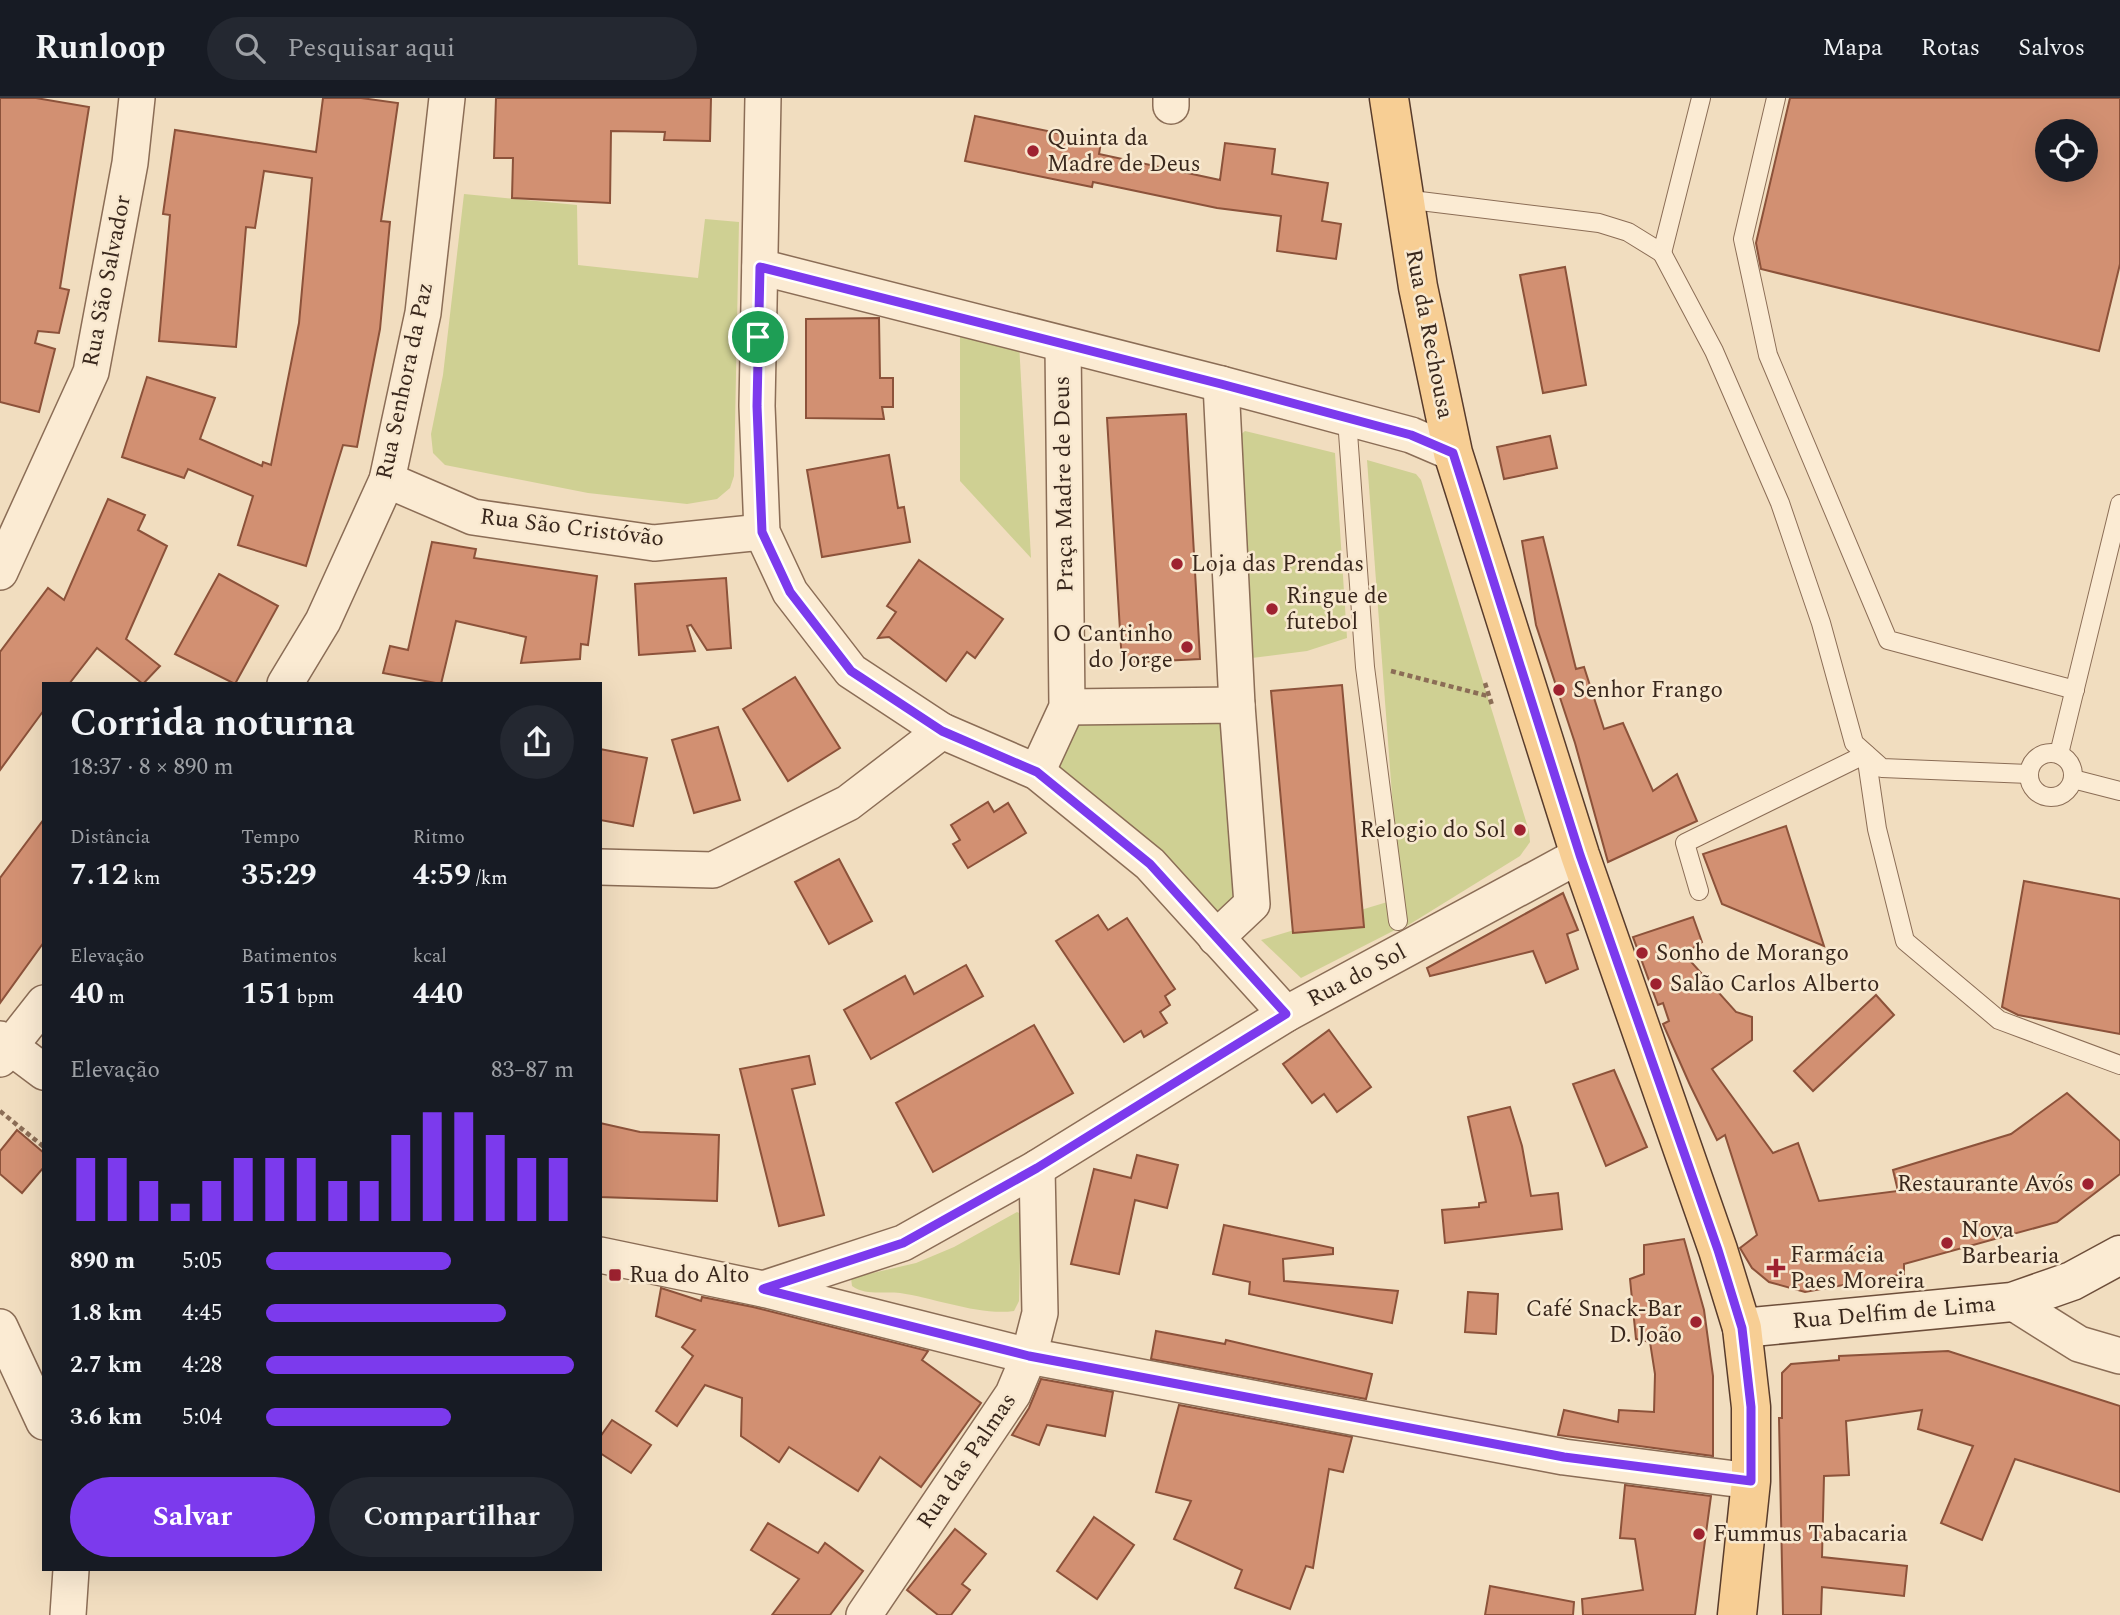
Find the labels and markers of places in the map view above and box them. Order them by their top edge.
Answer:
place label: Quinta da Madre de Deus [1047,121,1201,182]
marker: Quinta da Madre de Deus [1025,143,1041,159]
pin [728,307,788,367]
place label: Loja das Prendas [1191,547,1364,582]
marker: Loja das Prendas [1169,556,1185,572]
place label: Ringue de futebol [1286,579,1388,640]
marker: Ringue de futebol [1264,601,1280,617]
place label: O Cantinho do Jorge [1053,617,1173,678]
marker: O Cantinho do Jorge [1179,639,1195,655]
place label: Senhor Frango [1573,673,1723,708]
marker: Senhor Frango [1551,682,1567,698]
place label: Relogio do Sol [1360,813,1506,848]
marker: Relogio do Sol [1512,822,1528,838]
place label: Sonho de Morango [1656,936,1849,971]
marker: Sonho de Morango [1634,945,1650,961]
place label: Salão Carlos Alberto [1670,967,1880,1002]
marker: Salão Carlos Alberto [1648,976,1664,992]
place label: Restaurante Avós [1897,1167,2074,1202]
marker: Restaurante Avós [2080,1176,2096,1192]
place label: Nova Barbearia [1961,1213,2060,1274]
marker: Nova Barbearia [1939,1235,1955,1251]
place label: Farmácia Paes Moreira [1790,1238,1925,1299]
place label: Rua do Alto [629,1258,749,1293]
marker: Farmácia Paes Moreira [1768,1260,1784,1276]
marker: Rua do Alto [607,1267,623,1283]
place label: Café Snack-Bar D. João [1526,1292,1682,1353]
marker: Café Snack-Bar D. João [1688,1314,1704,1330]
place label: Fummus Tabacaria [1713,1517,1908,1552]
marker: Fummus Tabacaria [1691,1526,1707,1542]

